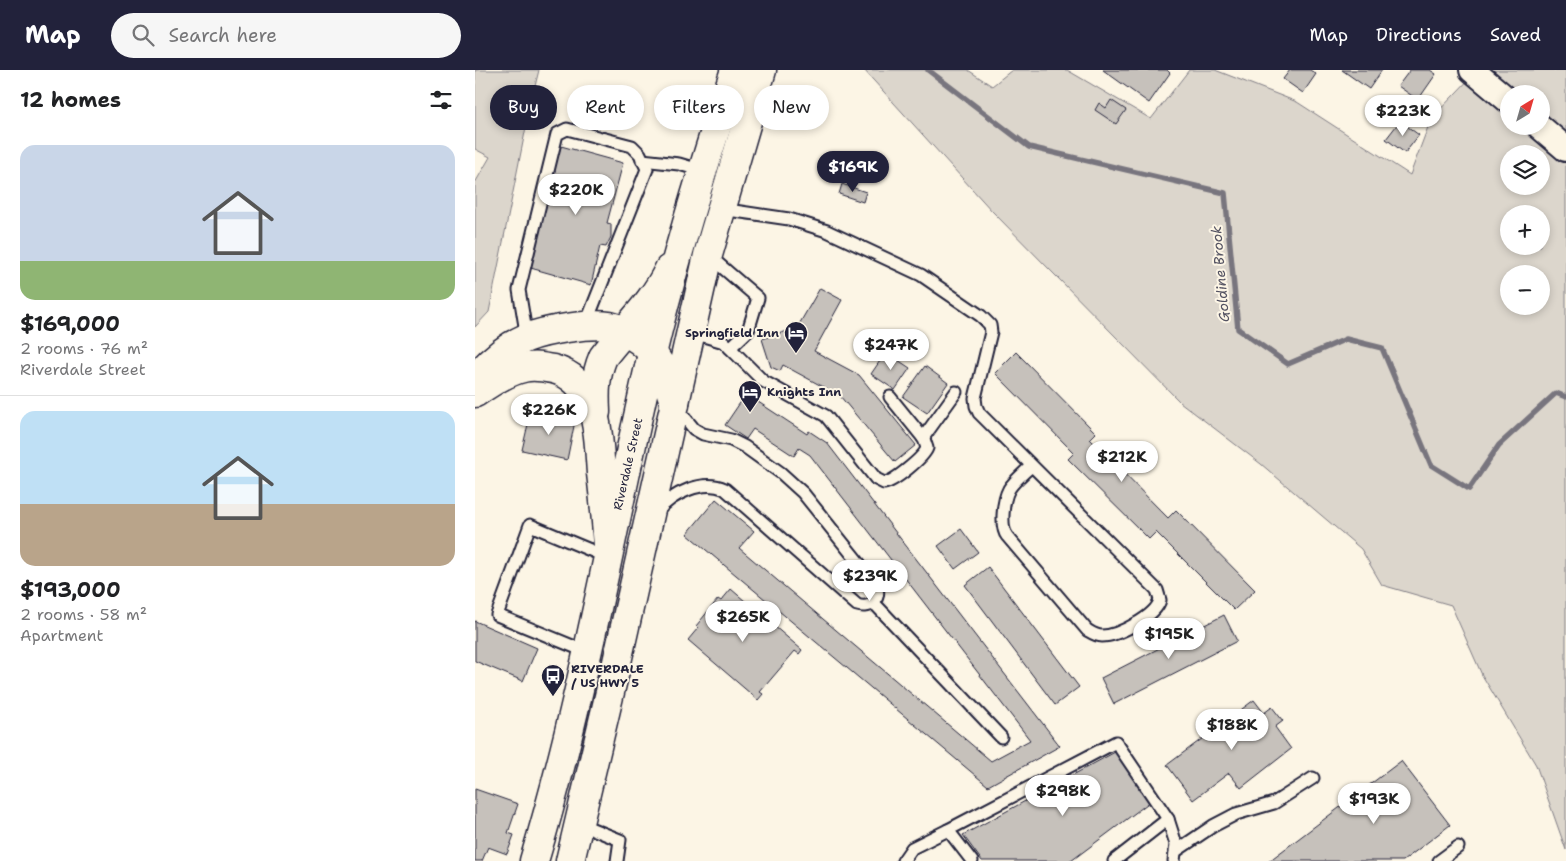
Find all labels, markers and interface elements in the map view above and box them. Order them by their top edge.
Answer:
search box [111,13,461,58]
text: Map [25,19,81,51]
icon: search [129,21,157,49]
text: Search here [169,23,277,48]
text: Map [1310,23,1348,47]
text: Directions [1376,23,1462,47]
text: Saved [1490,23,1541,47]
chip: Buy [490,85,557,130]
chip: Rent [567,85,644,130]
chip: Filters [654,85,744,130]
chip: New [754,85,829,130]
north arrow [1500,85,1550,135]
map controls [1500,85,1550,315]
text: 12 homes [20,86,121,114]
icon: filters [427,86,455,114]
pin: $223K [1368,94,1438,137]
text: $223K [1376,100,1430,121]
button: layers [1500,145,1550,195]
pin: $169K [818,150,888,193]
text: $169K [828,156,878,177]
pin: $220K [541,174,611,216]
icon: home [193,178,283,268]
text: $220K [549,179,603,200]
button: + [1500,205,1550,255]
water label: Goldine Brook [1207,225,1233,323]
button: − [1500,265,1550,315]
text: $169,000 [20,310,120,338]
hotel icon: Springfield Inn [783,320,809,354]
place label: Springfield Inn [685,325,779,341]
pin: $247K [856,328,926,371]
text: $247K [864,334,918,355]
text: 2 rooms · 76 m² [20,338,148,359]
text: Riverdale Street [20,359,146,380]
hotel icon: Knights Inn [737,379,763,413]
place label: Knights Inn [767,384,841,400]
pin: $226K [514,394,584,436]
text: $226K [522,399,576,420]
street label: Riverdale Street [610,416,646,512]
pin: $212K [1087,440,1157,483]
icon: home [193,443,283,533]
text: $212K [1097,446,1147,467]
pin: $239K [835,560,905,602]
text: $239K [843,565,897,586]
text: $193,000 [20,576,121,604]
pin: $265K [708,600,778,643]
text: 2 rooms · 58 m² [20,604,147,625]
text: $265K [716,606,770,627]
pin: $195K [1134,618,1204,660]
text: $195K [1144,623,1194,644]
text: Apartment [20,625,103,646]
place label: RIVERDALE / US HWY 5 [571,661,644,691]
bus stop icon: RIVERDALE / US HWY 5 [540,663,566,697]
pin: $188K [1197,708,1267,751]
text: $188K [1206,714,1258,735]
pin: $298K [1028,774,1098,817]
text: $298K [1036,780,1090,801]
pin: $193K [1339,782,1409,825]
text: $193K [1349,788,1399,809]

